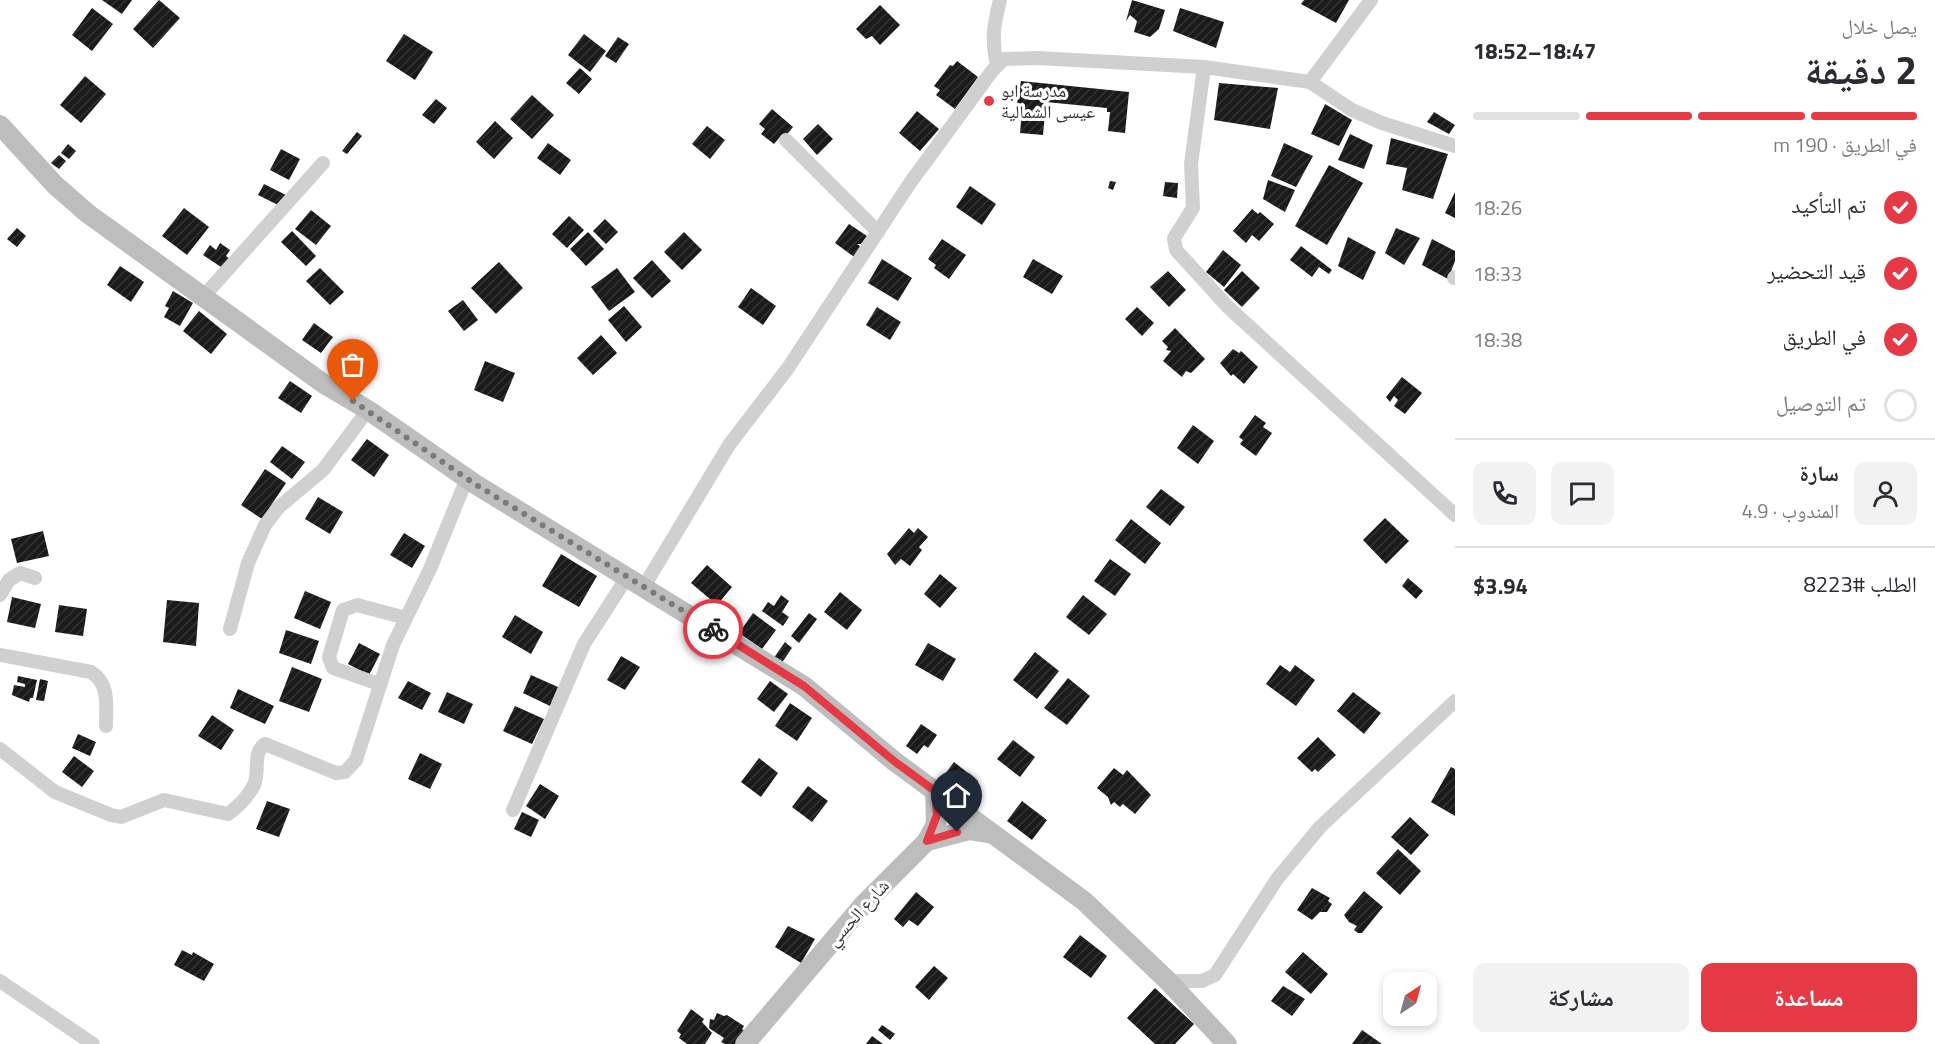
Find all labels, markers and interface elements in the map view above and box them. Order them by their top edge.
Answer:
text: يصل خلال [1842,11,1917,42]
text: 18:47–18:52 [1473,34,1596,68]
text: 2 دقيقة [1805,40,1917,99]
place label: مدرسة ابو عيسى الشمالية [1001,77,1095,125]
marker: مدرسة ابو عيسى الشمالية [982,94,996,108]
text: في الطريق · 190 m [1773,129,1917,160]
text: تم التأكيد [1791,188,1866,222]
icon: check [1884,191,1917,224]
text: 18:26 [1473,192,1522,223]
text: قيد التحضير [1767,254,1866,288]
icon: check [1884,257,1917,290]
text: 18:33 [1473,258,1522,289]
text: في الطريق [1783,320,1866,354]
icon: check [1884,323,1917,356]
text: 18:38 [1473,324,1522,355]
pin [327,339,378,401]
icon: bag [336,348,369,381]
text: تم التوصيل [1776,386,1866,420]
text: سارة [1800,456,1839,490]
button: phone [1473,462,1536,525]
button: chat [1551,462,1614,525]
button: person [1854,462,1917,525]
text: المندوب · 4.9 [1742,495,1839,526]
text: الطلب #8223 [1803,567,1917,601]
text: $3.94 [1473,569,1528,603]
courier [683,599,743,659]
icon: bike [697,613,730,646]
pin [931,770,982,832]
icon: home [940,779,973,812]
street label: شارع الحسي [820,873,896,953]
button: مشاركة [1473,963,1689,1032]
button: مساعدة [1701,963,1917,1032]
north arrow [1383,972,1437,1026]
map controls [1383,972,1437,1026]

